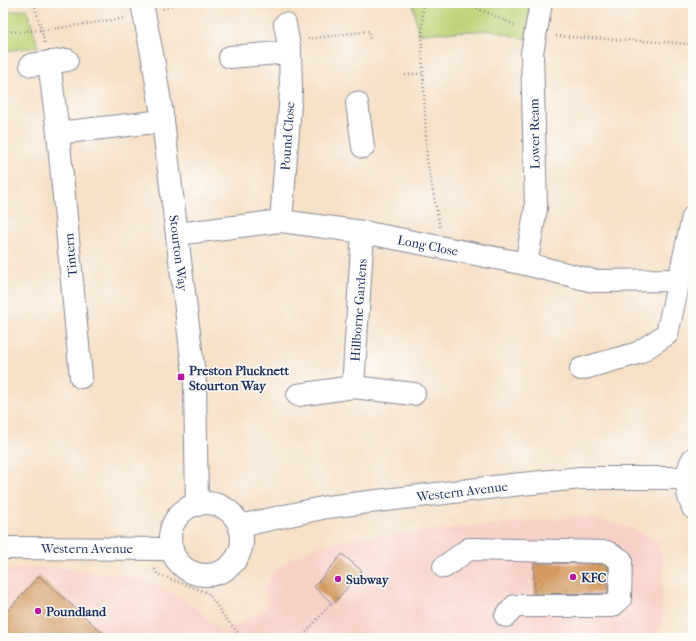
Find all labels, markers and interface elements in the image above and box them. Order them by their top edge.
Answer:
street label: Lower Ream [526,98,543,170]
street label: Pound Close [278,101,297,171]
street label: Stourton Way [166,214,191,293]
street label: Tintern [61,232,80,278]
street label: Long Close [396,232,460,259]
street label: Hillborne Gardens [347,258,370,362]
place label: Preston Plucknett Stourton Way [189,363,290,394]
marker: Preston Plucknett Stourton Way [176,372,186,382]
street label: Western Avenue [414,478,509,505]
street label: Western Avenue [40,541,134,556]
place label: KFC [581,570,606,585]
place label: Subway [346,572,390,588]
marker: KFC [568,572,578,582]
marker: Subway [333,574,343,584]
place label: Poundland [46,604,107,619]
marker: Poundland [33,606,43,616]

